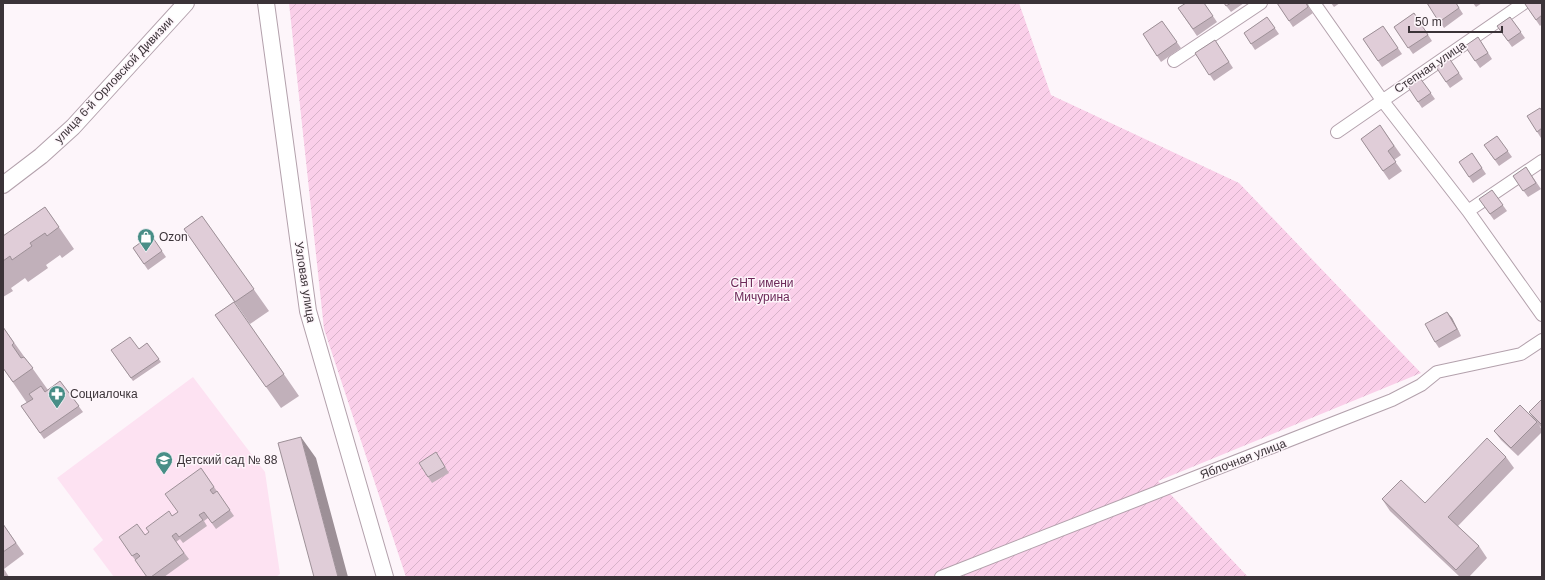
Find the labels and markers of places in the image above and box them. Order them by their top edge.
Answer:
shop icon: Ozon [136,227,156,252]
place label: Ozon [159,230,188,244]
pharmacy icon: Социалочка [47,384,67,409]
place label: Социалочка [70,387,138,401]
school or university icon: Детский сад № 88 [154,450,174,475]
place label: Детский сад № 88 [177,453,278,467]

